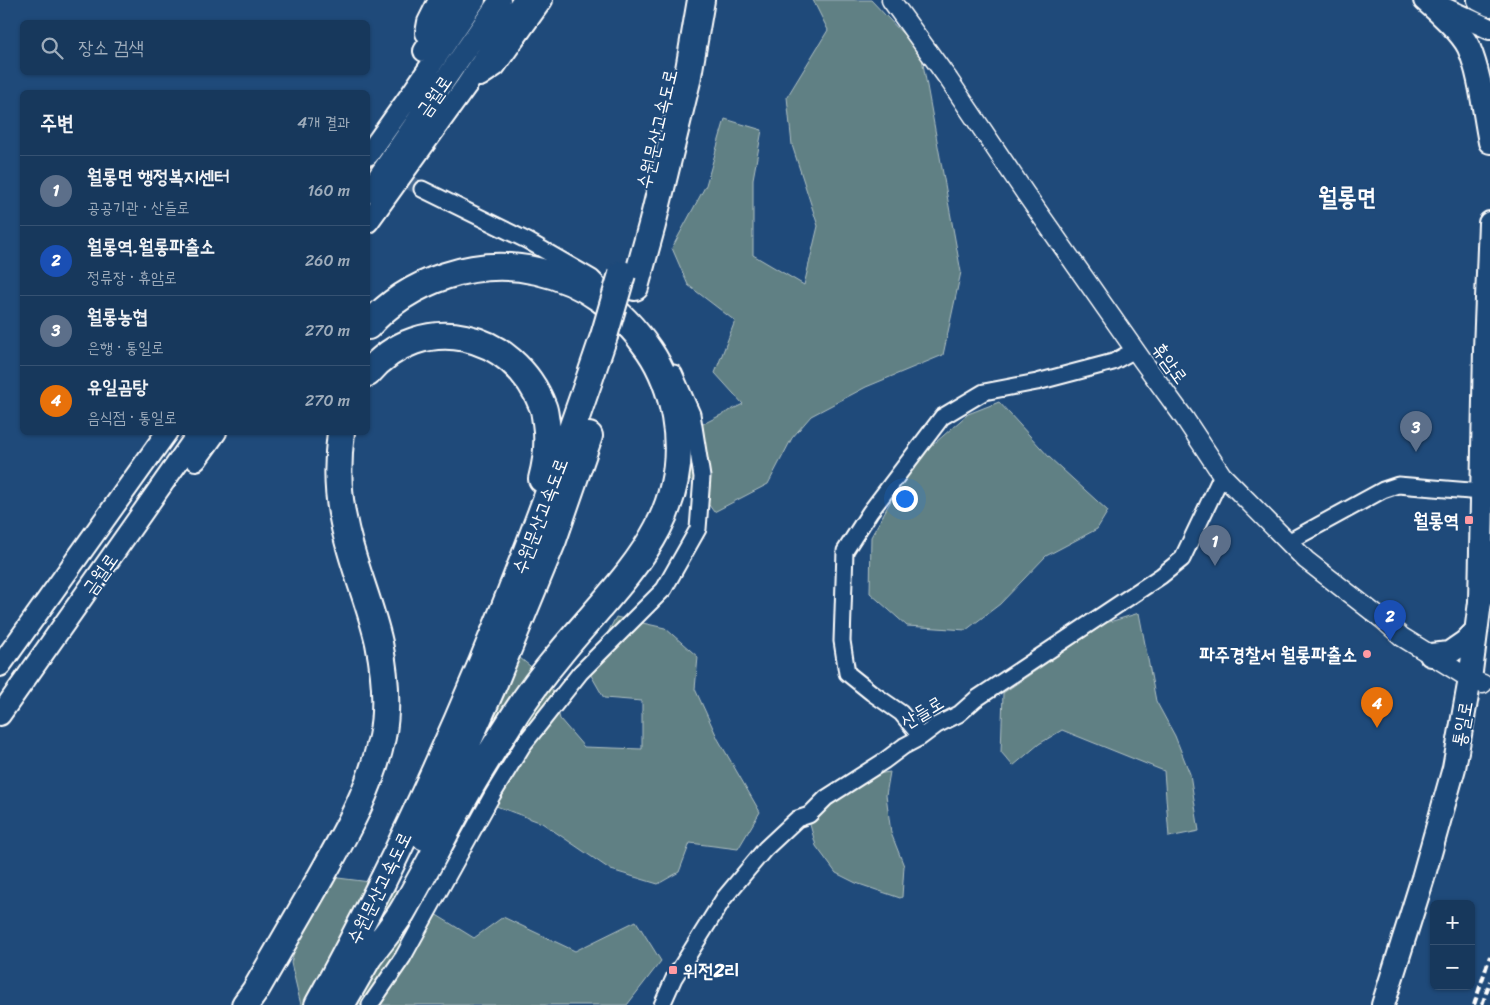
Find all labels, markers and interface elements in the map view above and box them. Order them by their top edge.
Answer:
search box [20,20,370,75]
text: 장소 검색 [78,31,144,64]
icon: search [38,34,66,62]
street label: 수원문산고속도로 [627,66,687,192]
street label: 금월로 [407,68,461,124]
text: 주변 [40,104,74,142]
text: 4개 결과 [297,108,350,137]
text: 월롱면 행정복지센터 [87,160,230,193]
text: 1 [53,176,59,205]
text: 160 m [307,176,350,205]
district label: 월롱면 [1318,176,1376,218]
text: 공공기관 · 산들로 [87,193,190,222]
text: 월롱역.월롱파출소 [87,230,215,263]
text: 2 [51,246,61,275]
text: 260 m [305,246,350,275]
text: 정류장 · 휴암로 [87,263,177,292]
text: 월롱농협 [87,300,148,333]
text: 3 [52,316,60,345]
text: 270 m [305,316,350,345]
text: 은행 · 통일로 [87,333,164,362]
street label: 휴암로 [1143,335,1197,391]
text: 유일곰탕 [87,370,148,403]
text: 4 [51,386,61,415]
text: 270 m [305,386,350,415]
text: 음식점 · 통일로 [87,403,177,432]
pin: 3 [1400,411,1432,452]
street label: 수원문산고속도로 [503,453,577,579]
your location [892,486,918,512]
place label: 월롱역 [1413,504,1459,537]
marker: 월롱역 [1463,514,1475,526]
pin: 1 [1199,525,1231,566]
street label: 금월로 [73,546,127,602]
pin: 2 [1374,600,1406,641]
place label: 파주경찰서 월롱파출소 [1199,638,1357,671]
marker: 파주경찰서 월롱파출소 [1361,648,1373,660]
street label: 산들로 [894,686,950,738]
pin: 4 [1361,687,1393,728]
street label: 통일로 [1442,699,1482,749]
street label: 수원문산고속도로 [337,826,421,950]
map controls [1430,900,1475,990]
button: + [1430,900,1475,945]
button: − [1430,945,1475,990]
place label: 위전2리 [683,954,740,987]
marker: 위전2리 [667,964,679,976]

